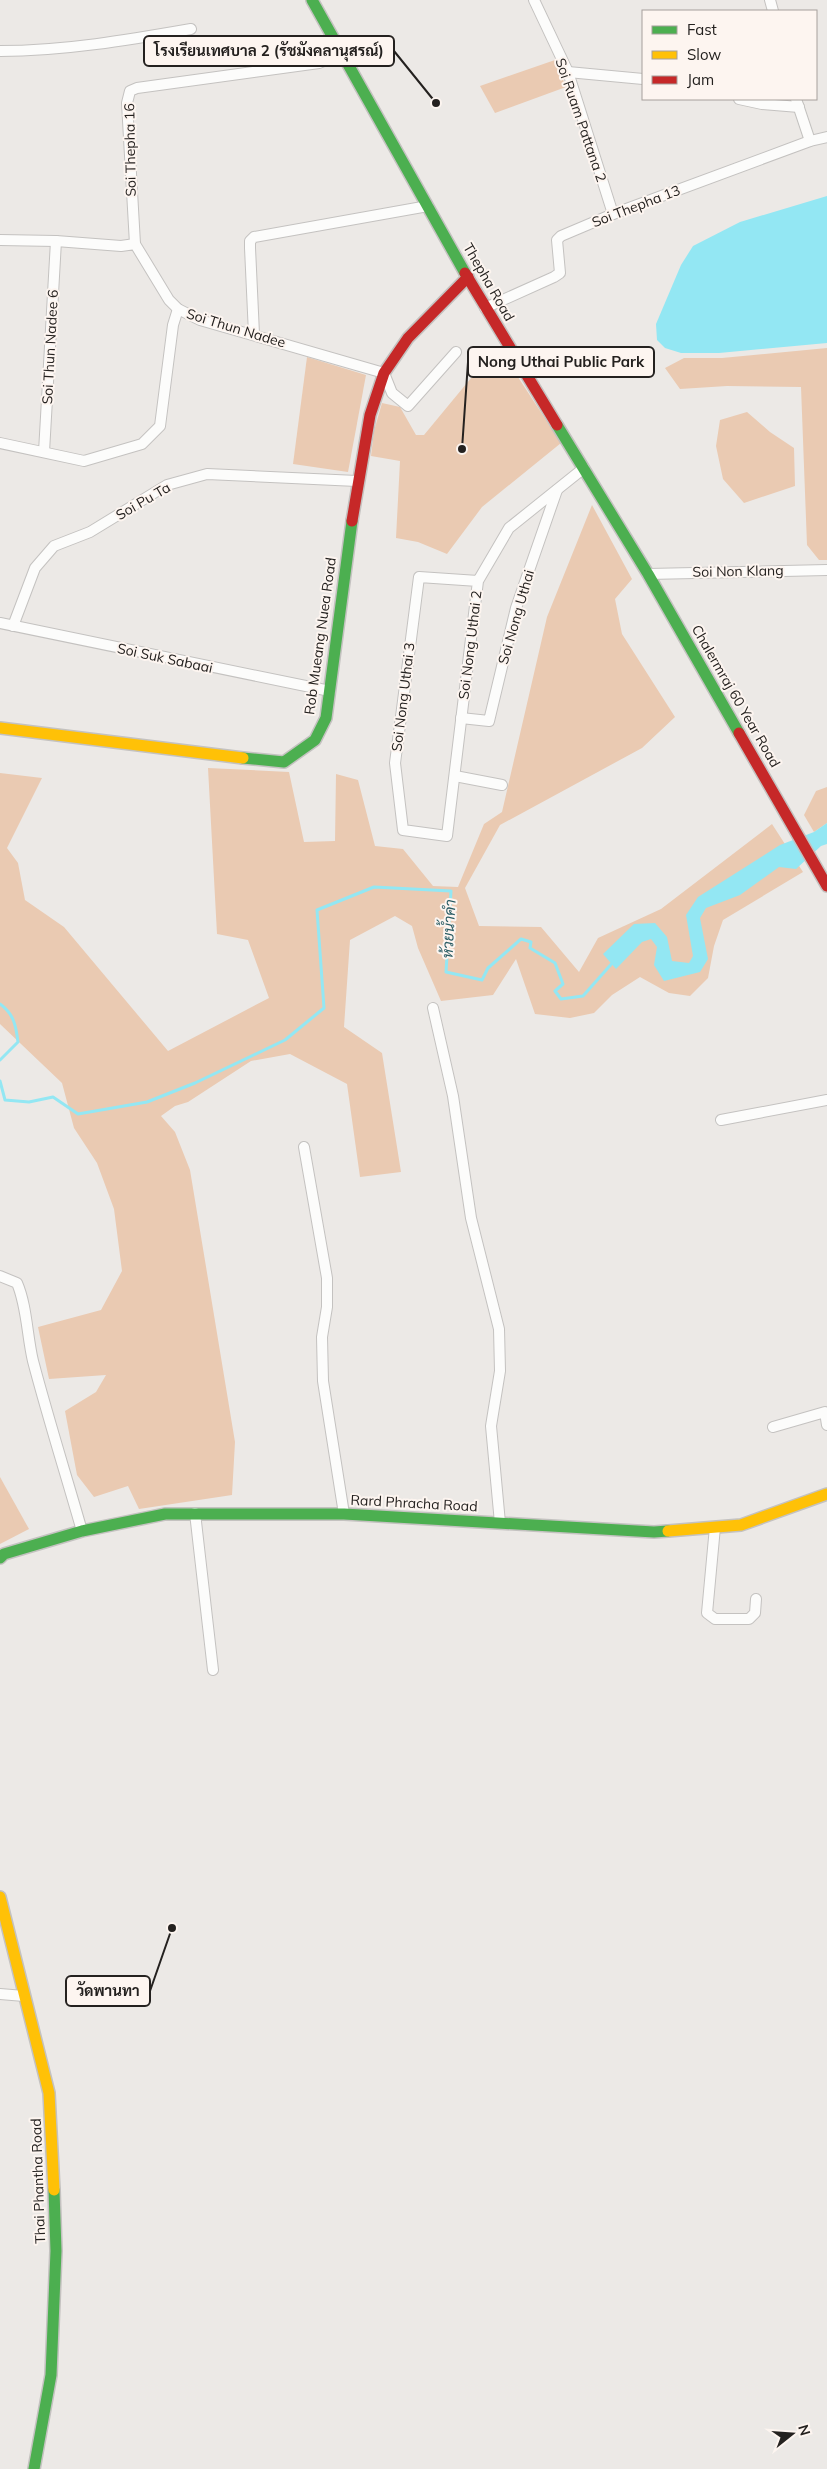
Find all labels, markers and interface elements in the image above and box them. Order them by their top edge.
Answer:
legend [642,10,817,100]
text: Fast [687,20,717,39]
callout: โรงเรียนเทศบาล 2 (รัชมังคลานุสรณ์) [144,36,394,66]
text: โรงเรียนเทศบาล 2 (รัชมังคลานุสรณ์) [153,40,384,62]
text: Slow [687,45,721,64]
street label: Soi Ruam Pattana 2 [551,56,611,184]
text: Jam [687,70,714,89]
street label: Soi Thepha 16 [120,103,140,197]
street label: Soi Thepha 13 [589,181,683,231]
street label: Thepha Road [459,240,519,324]
street label: Soi Thun Nadee 6 [38,289,62,405]
street label: Soi Thun Nadee [184,304,288,352]
callout: Nong Uthai Public Park [468,347,654,377]
text: Nong Uthai Public Park [478,352,645,371]
street label: Soi Pu Ta [112,478,174,524]
street label: Rob Mueang Nuea Road [300,556,340,716]
street label: Soi Non Klang [692,561,784,581]
street label: Soi Nong Uthai [494,568,538,666]
street label: Soi Nong Uthai 2 [454,590,486,700]
street label: Chalermraj 60 Year Road [688,621,784,771]
street label: Soi Suk Sabaai [116,639,214,677]
street label: Soi Nong Uthai 3 [387,642,419,752]
water label: ห้วยน้ำคำ [434,899,460,959]
street label: Rard Phracha Road [350,1491,478,1515]
callout: วัดพานทา [66,1976,150,2006]
text: วัดพานทา [76,1981,140,2000]
street label: Thai Phantha Road [27,2118,49,2244]
north arrow [767,2409,817,2459]
text: N [794,2423,815,2438]

